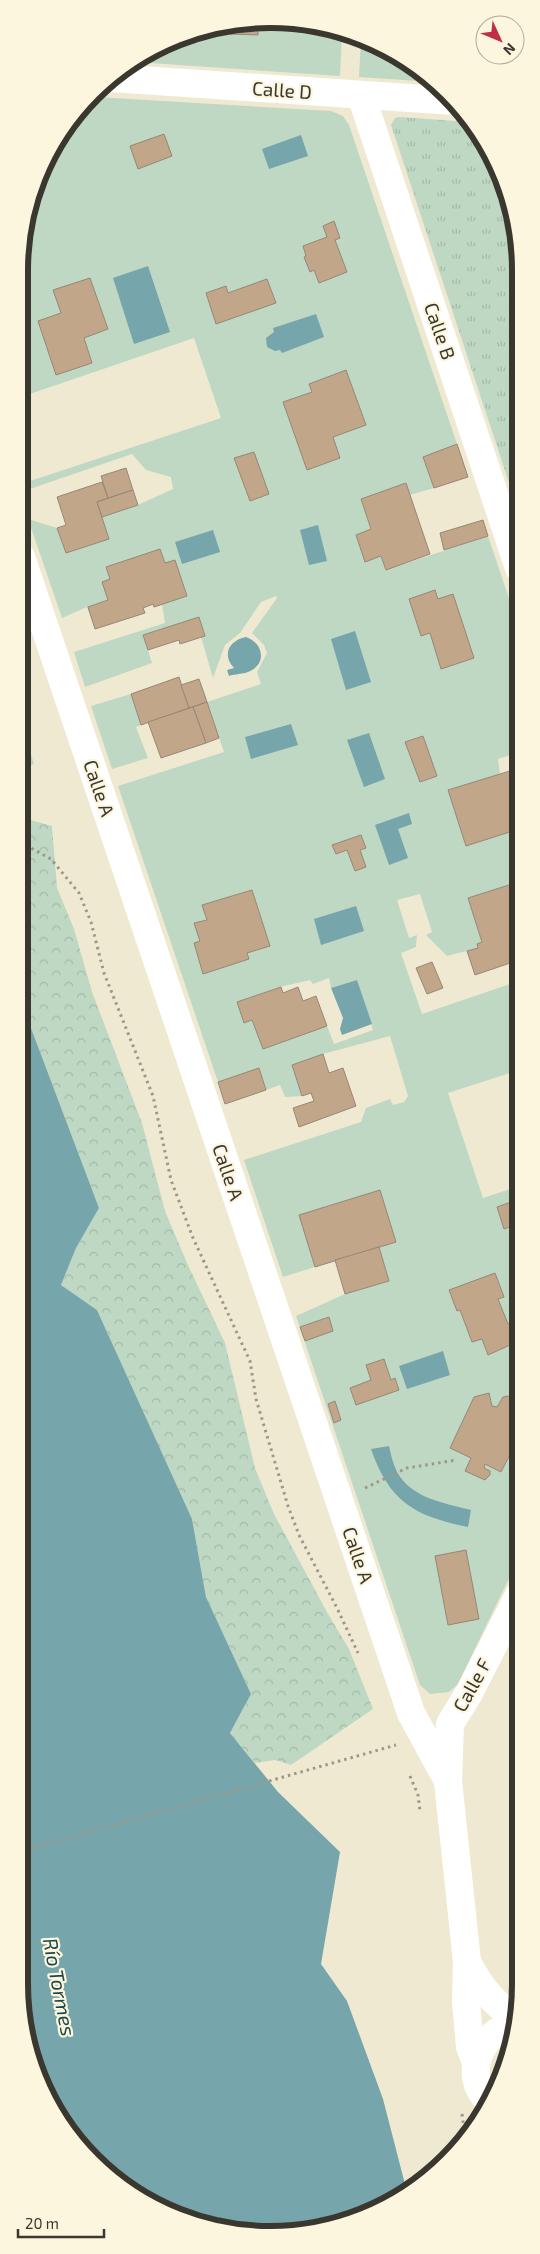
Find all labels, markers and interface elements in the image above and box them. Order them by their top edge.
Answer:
north arrow [475,15,525,65]
text: N [500,40,519,59]
street label: Calle D [252,76,313,103]
street label: Calle B [420,299,461,362]
street label: Calle A [79,757,120,819]
street label: Calle A [208,1141,249,1203]
street label: Calle A [338,1524,379,1586]
street label: Calle F [448,1654,495,1715]
water label: Río Tormes [39,1936,81,2038]
scale bar [18,2206,104,2238]
text: 20 m [25,2214,59,2232]

